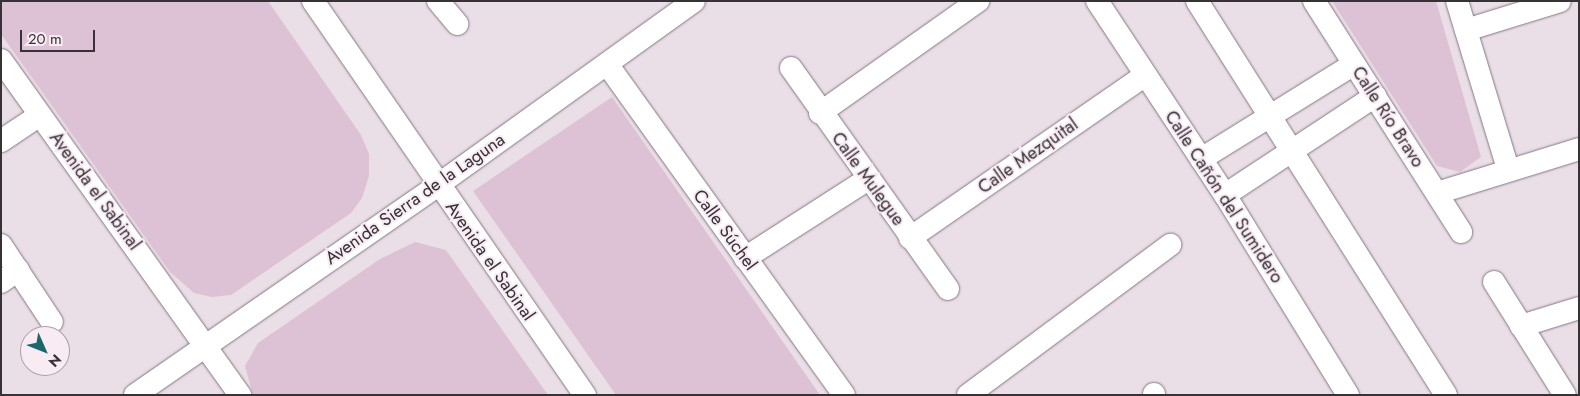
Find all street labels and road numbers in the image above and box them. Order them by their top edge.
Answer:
street label: Calle Río Bravo [1347,62,1429,172]
street label: Calle Cañón del Sumidero [1160,107,1288,287]
street label: Calle Mezquital [974,114,1082,198]
street label: Avenida el Sabinal [45,128,145,254]
street label: Calle Mulegue [827,128,909,230]
street label: Avenida Sierra de la Laguna [321,129,509,269]
street label: Calle Súchel [688,185,762,275]
street label: Avenida el Sabinal [441,197,539,325]

